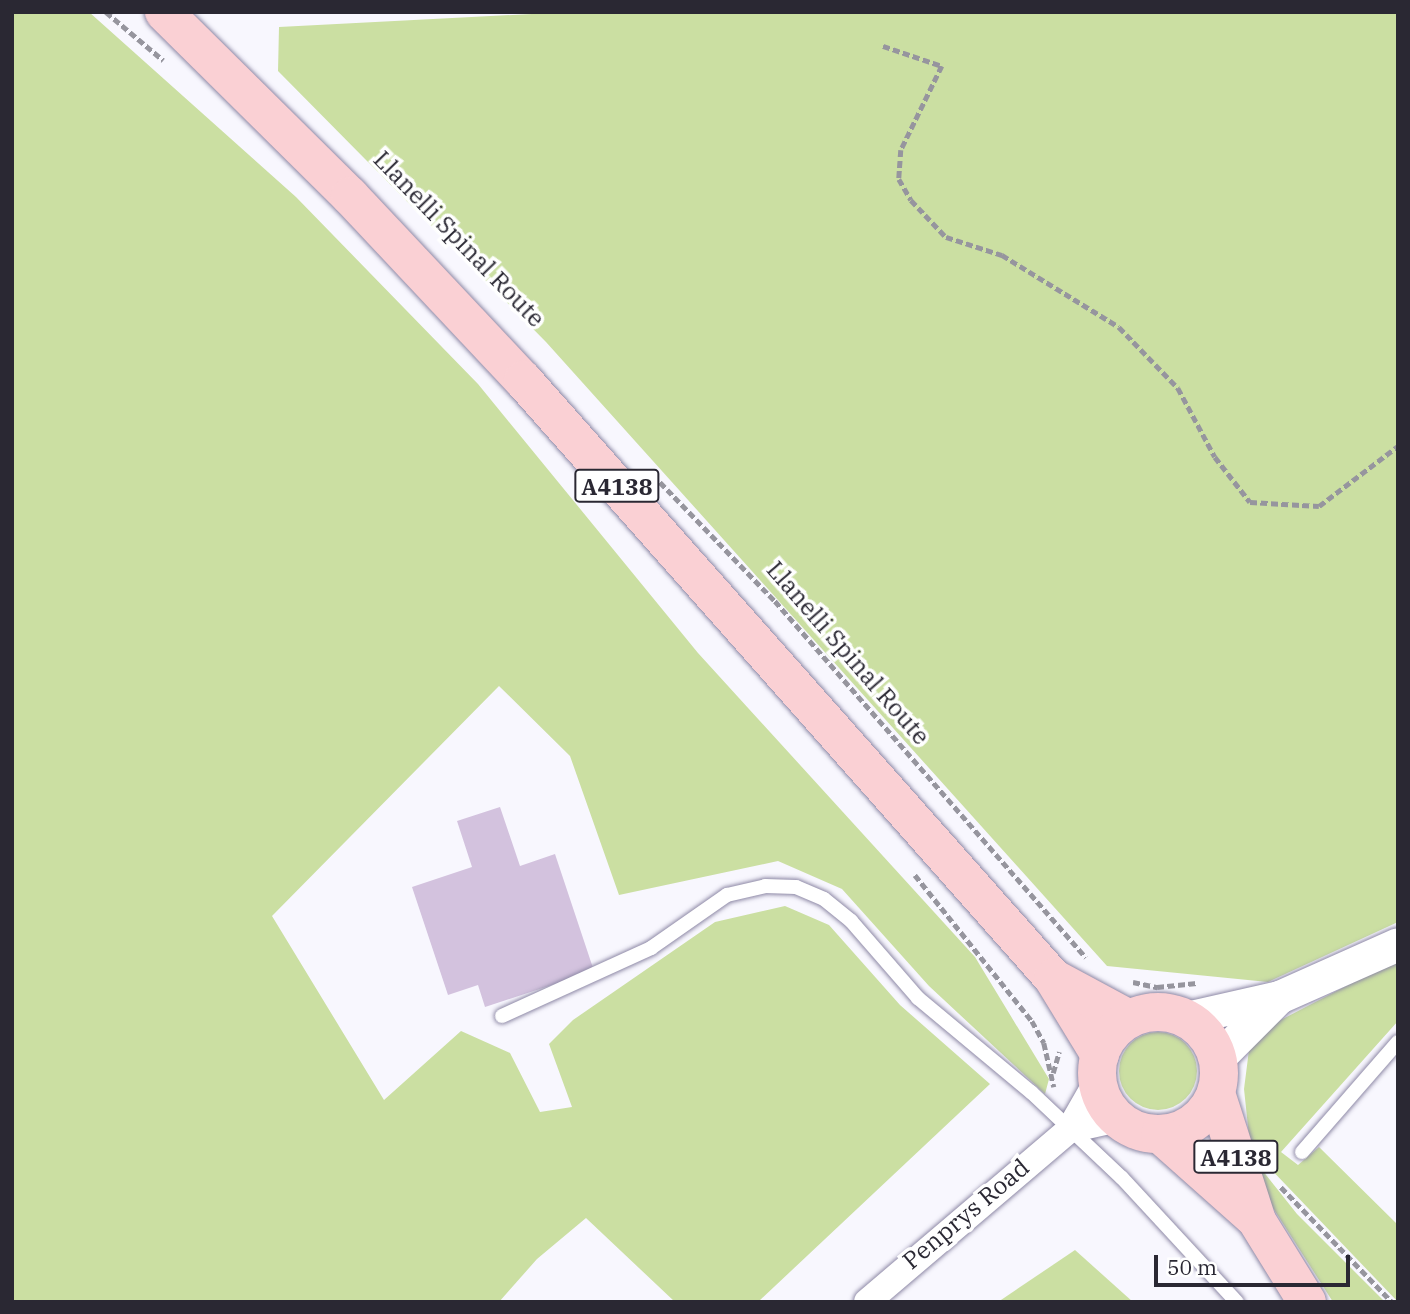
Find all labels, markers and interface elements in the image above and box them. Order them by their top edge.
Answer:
street label: Llanelli Spinal Route [368,145,550,333]
road number: A4138 [573,466,661,506]
street label: Llanelli Spinal Route [761,556,935,750]
road number: A4138 [1192,1138,1280,1176]
street label: Penprys Road [897,1153,1035,1275]
scale bar [1158,1240,1354,1284]
text: 50 m [1167,1253,1217,1281]

